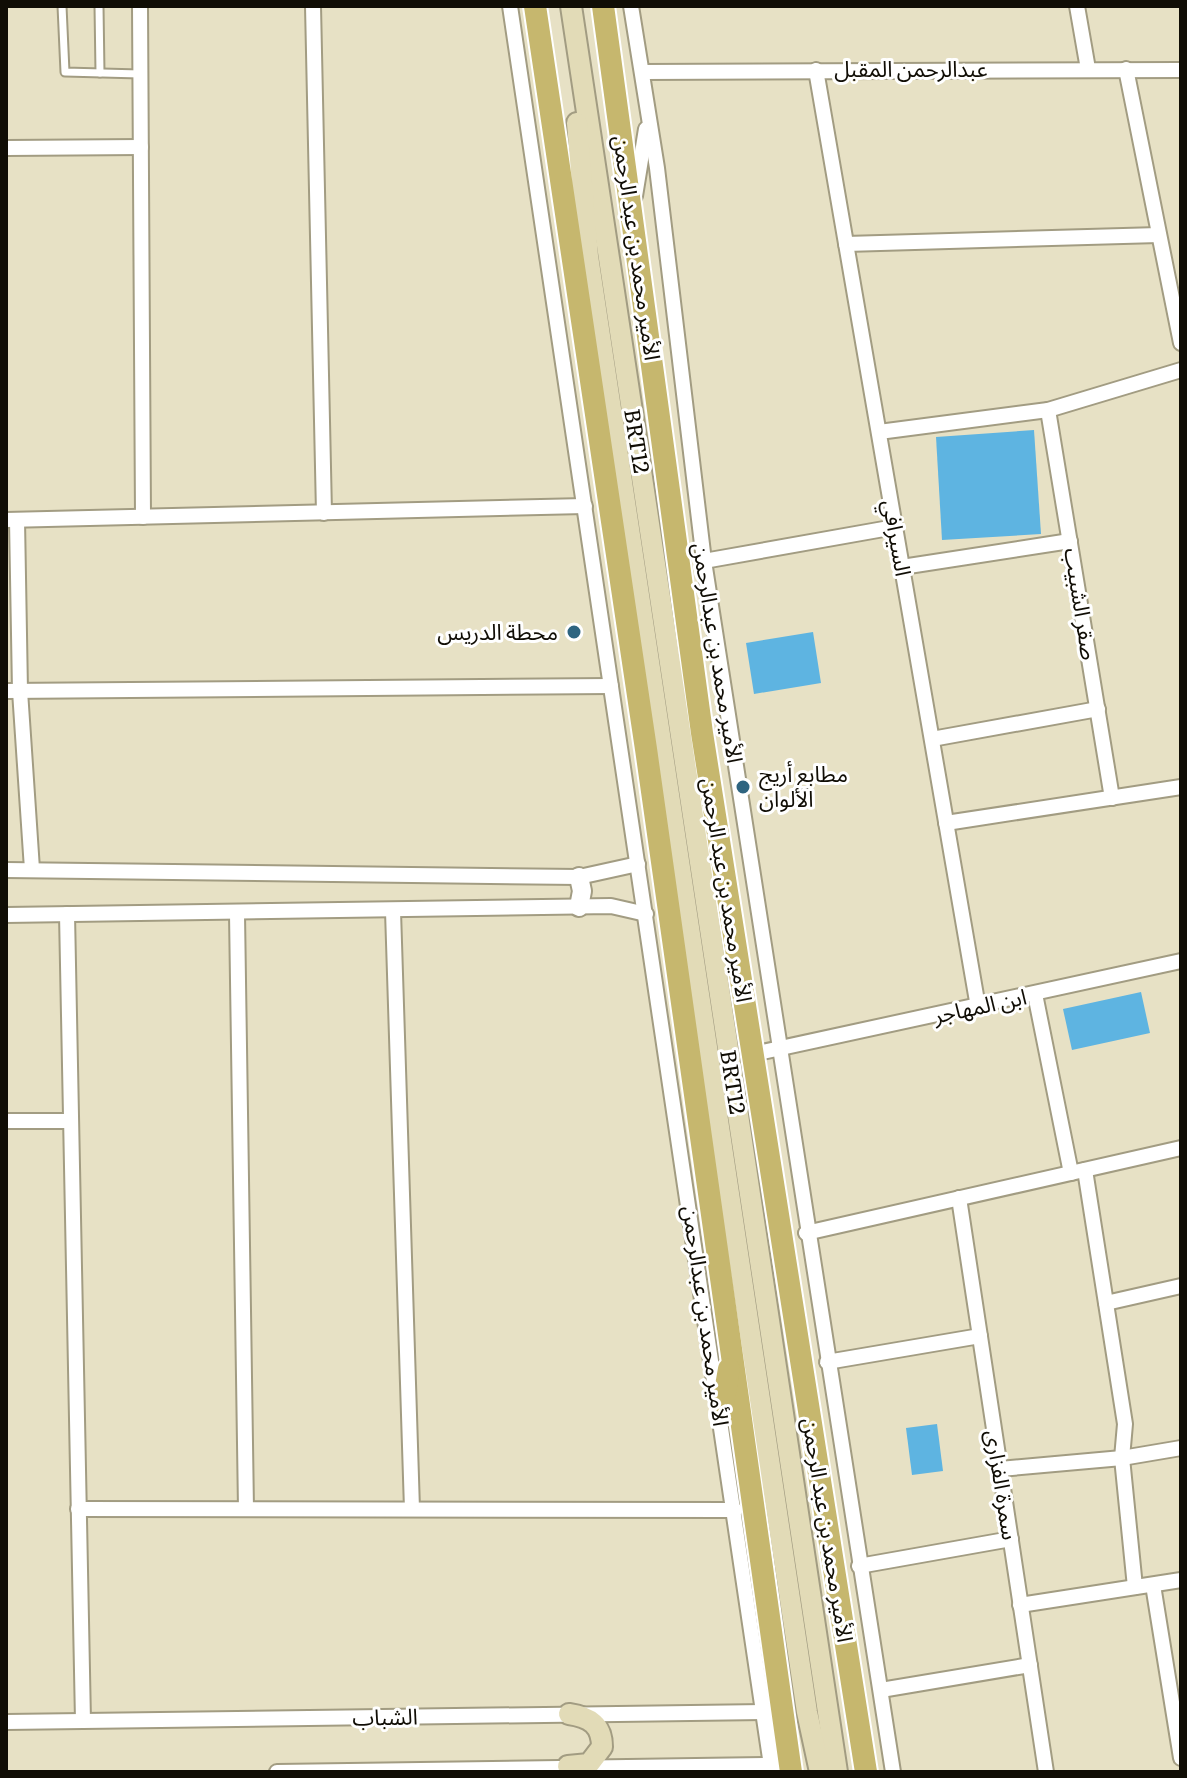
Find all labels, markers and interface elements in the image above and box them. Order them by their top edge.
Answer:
street label: عبدالرحمن المقبل [834,51,988,84]
street label: الأمير محمد بن عبد الرحمن [606,133,671,362]
street label: BRT12 [617,406,660,475]
street label: السيرافي [873,497,921,579]
street label: الأمير محمد بن عبدالرحمن [686,540,753,765]
street label: صقر الشبيب [1057,545,1108,662]
place label: محطة الدريس [437,614,558,647]
marker: محطة الدريس [565,623,583,641]
place label: مطابع أريج الألوان [759,756,848,814]
street label: الأمير محمد بن عبد الرحمن [694,775,763,1004]
marker: مطابع أريج الألوان [734,778,752,796]
street label: ابن المهاجر [929,979,1029,1031]
street label: BRT12 [713,1047,756,1116]
street label: الأمير محمد بن عبدالرحمن [676,1203,739,1428]
street label: الأمير محمد بن عبد الرحمن [795,1415,864,1644]
street label: سمرة الفزارى [978,1427,1028,1542]
street label: الشباب [352,1698,418,1733]

